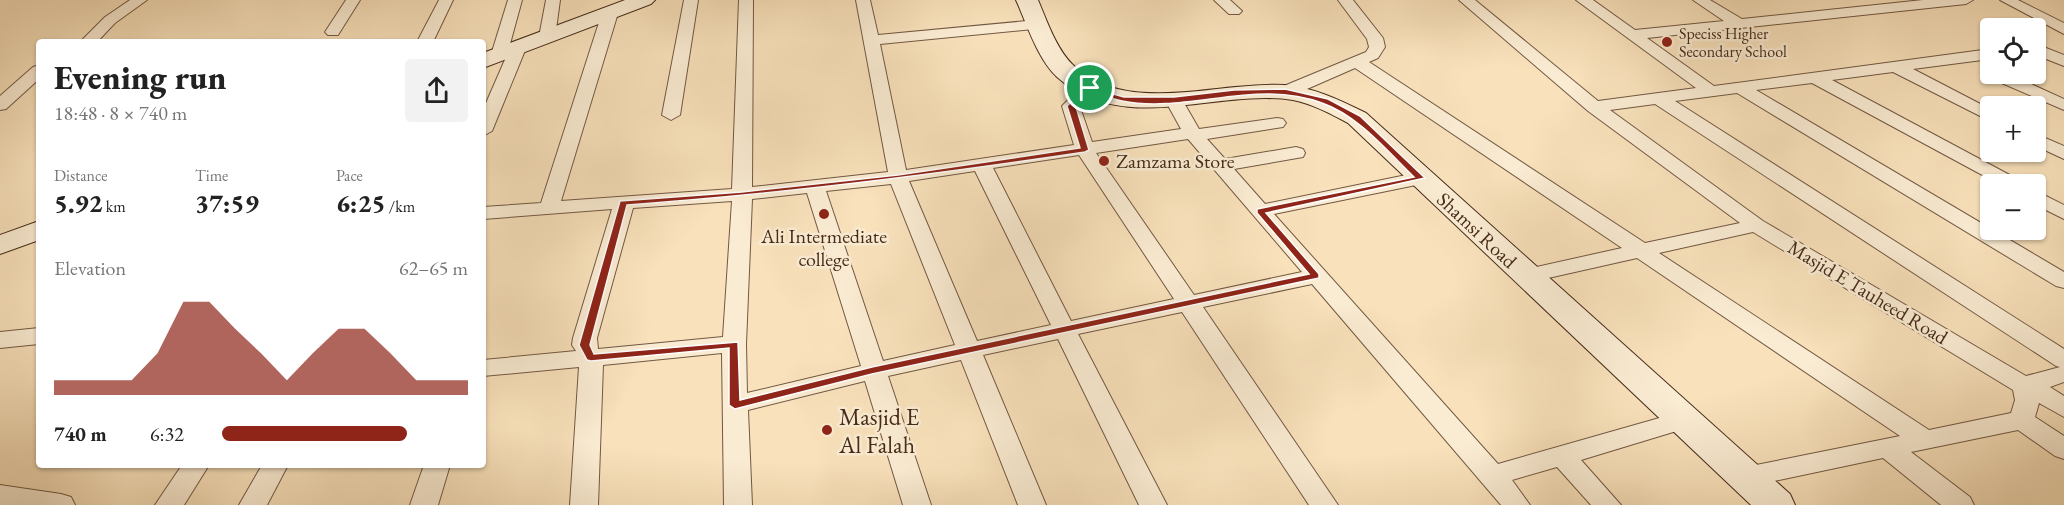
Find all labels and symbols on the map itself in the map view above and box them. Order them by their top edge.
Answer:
place label: Speciss Higher Secondary School [1679,23,1787,62]
marker: Speciss Higher Secondary School [1660,35,1674,49]
pin [1064,62,1115,113]
place label: Zamzama Store [1116,148,1235,174]
marker: Zamzama Store [1097,154,1111,168]
street label: Shamsi Road [1431,186,1523,274]
marker: Ali Intermediate college [817,207,831,221]
place label: Ali Intermediate college [760,223,887,272]
street label: Masjid E Tauheed Road [1783,234,1954,351]
place label: Masjid E Al Falah [838,401,919,460]
marker: Masjid E Al Falah [820,423,834,437]

